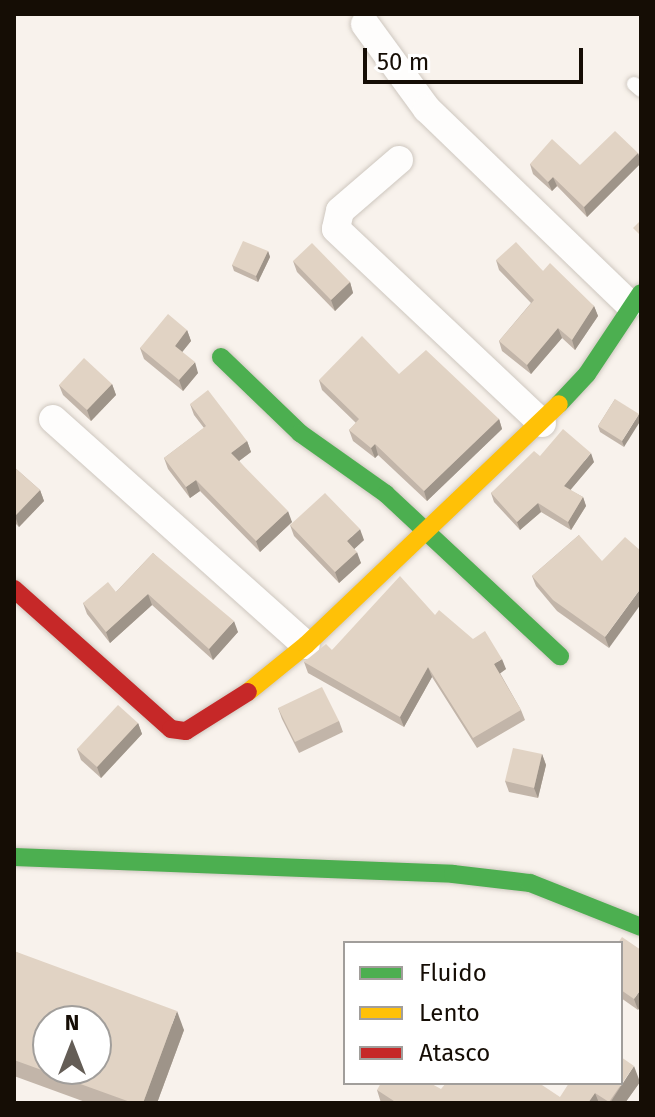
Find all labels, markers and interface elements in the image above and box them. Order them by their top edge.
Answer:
scale bar [367,32,587,82]
text: 50 m [377,48,429,76]
legend [343,941,623,1085]
text: Fluido [419,959,487,987]
text: Lento [419,999,480,1027]
north arrow [32,1005,112,1085]
text: N [65,1009,79,1036]
text: Atasco [419,1039,490,1067]

